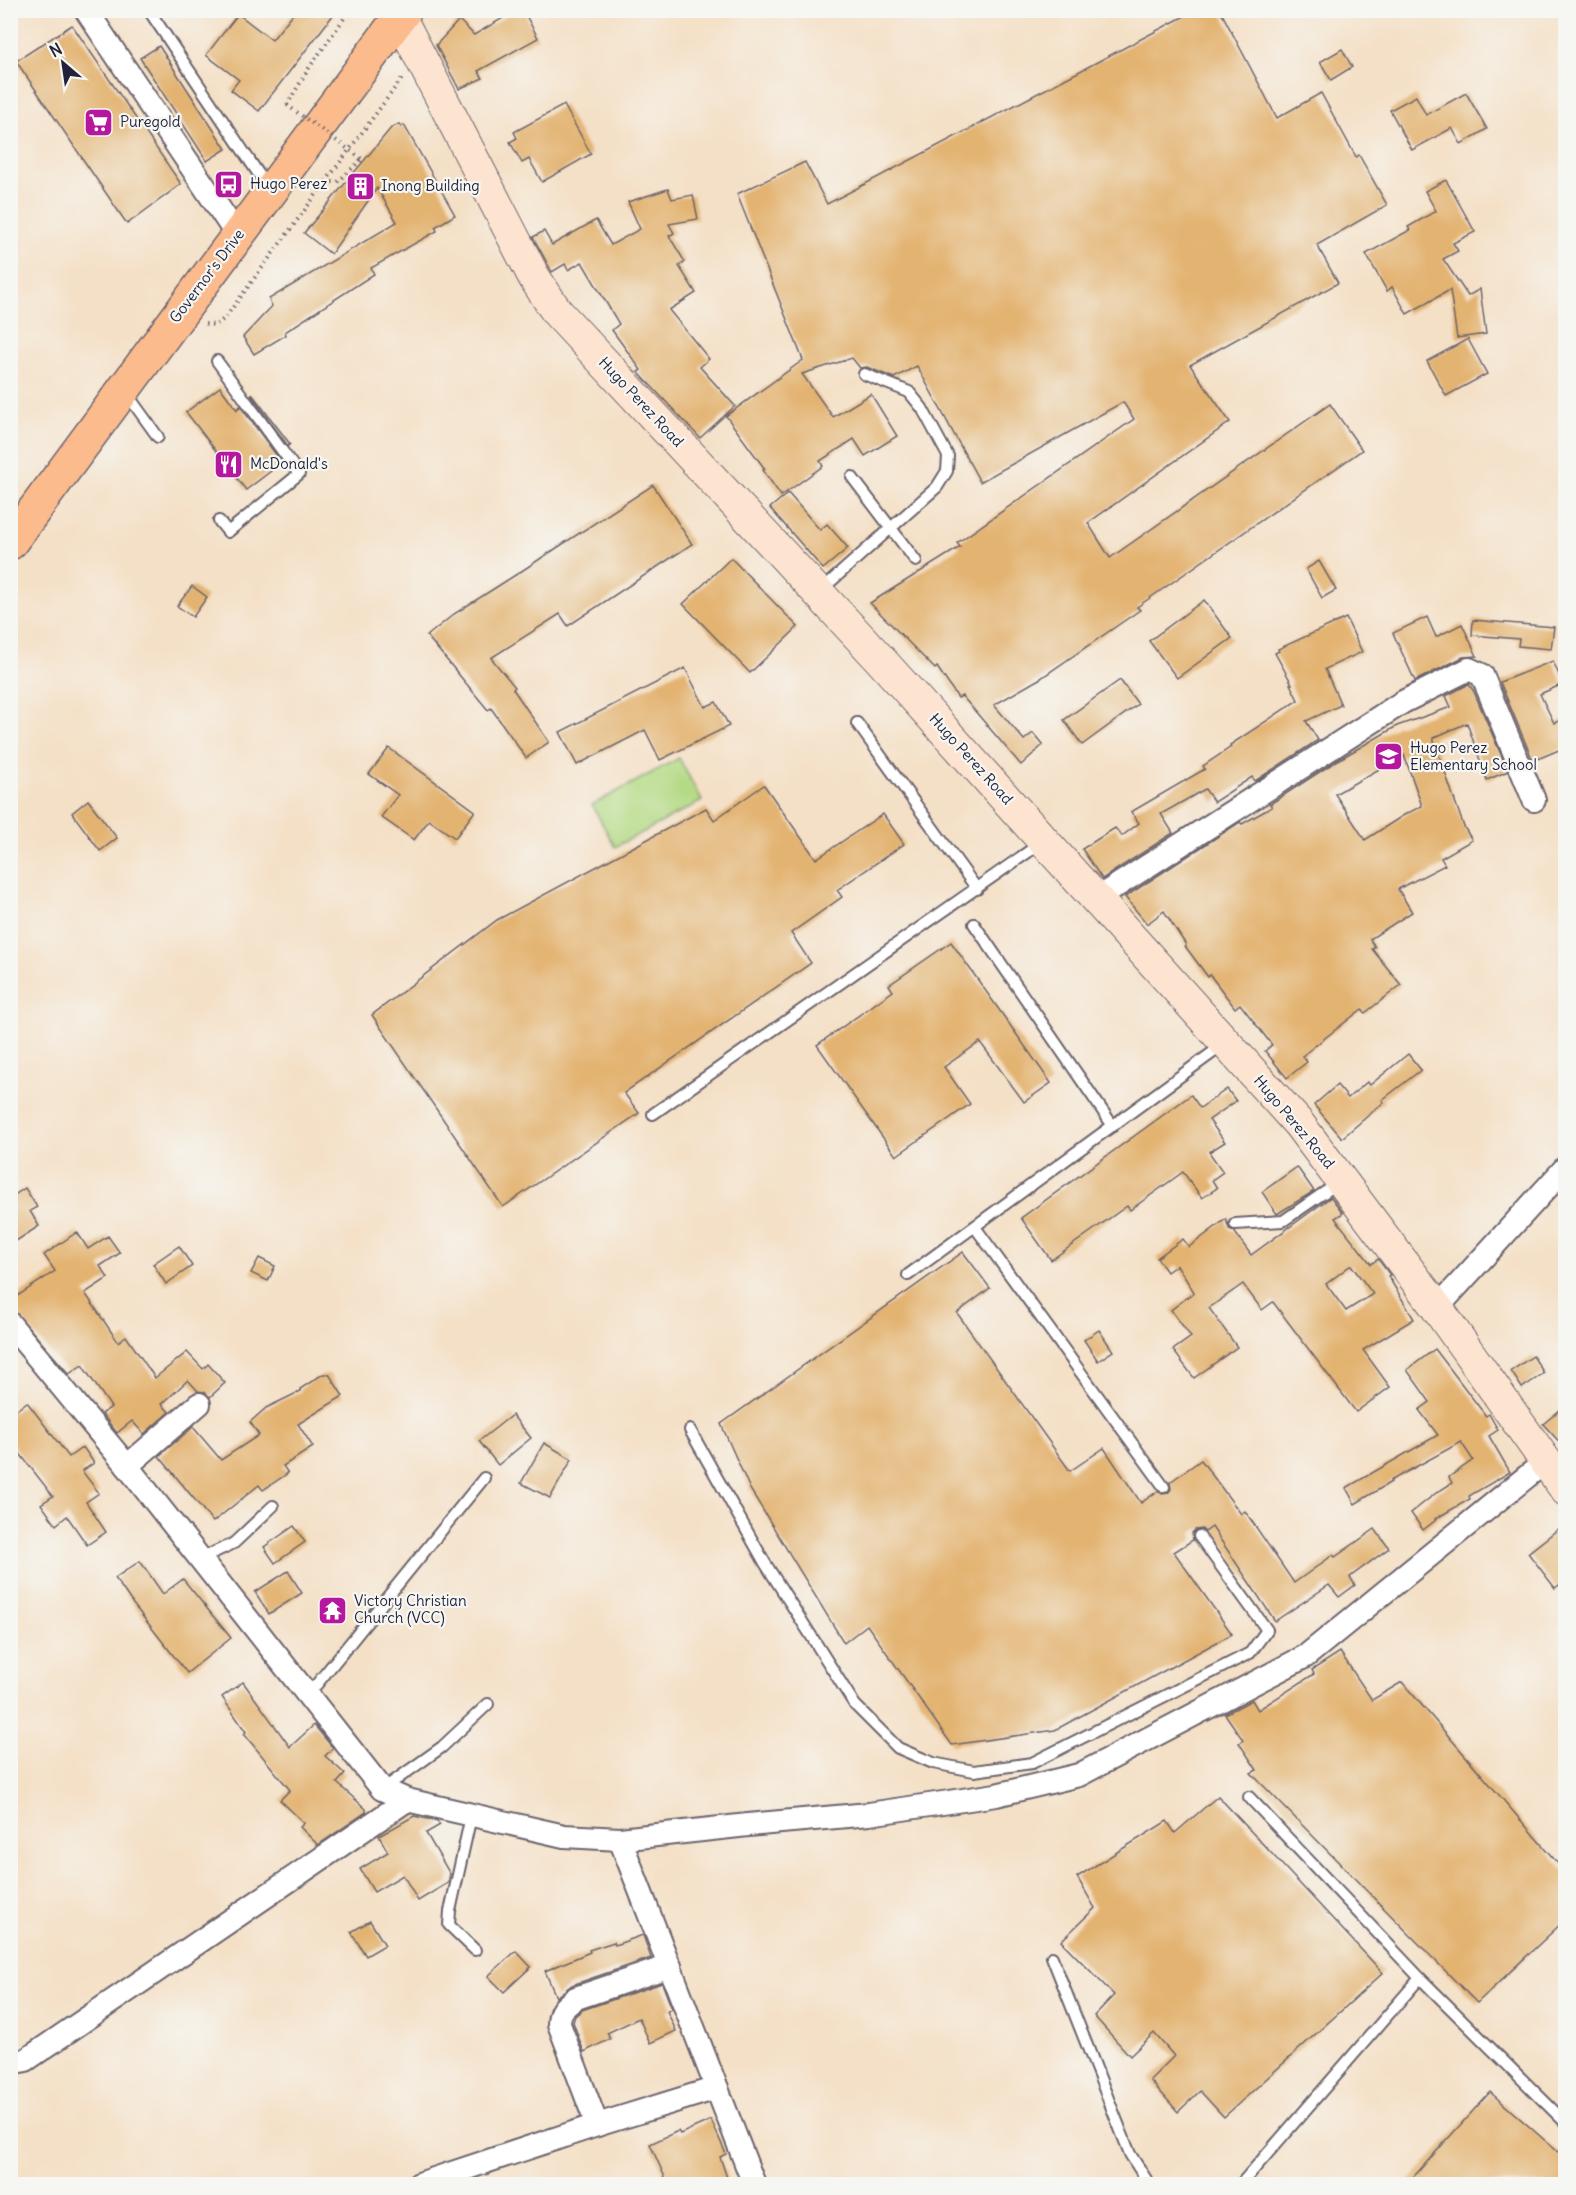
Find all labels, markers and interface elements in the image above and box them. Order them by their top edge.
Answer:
north arrow [33,33,93,93]
text: N [46,38,65,61]
supermarket icon: Puregold [83,106,115,138]
place label: Puregold [120,112,181,131]
bus stop icon: Hugo Perez [213,168,245,200]
building icon: Inong Building [344,170,376,202]
place label: Hugo Perez [250,174,327,193]
place label: Inong Building [381,176,480,195]
street label: Governor's Drive [165,225,248,326]
street label: Hugo Perez Road [595,353,688,451]
restaurant icon: McDonald's [213,448,245,480]
place label: McDonald's [250,454,328,473]
street label: Hugo Perez Road [925,709,1017,808]
place label: Hugo Perez Elementary School [1410,738,1537,774]
school or university icon: Hugo Perez Elementary School [1373,741,1405,773]
street label: Hugo Perez Road [1250,1071,1339,1172]
place label: Victory Christian Church (VCC) [354,1591,467,1627]
temple icon: Victory Christian Church (VCC) [317,1594,349,1626]

